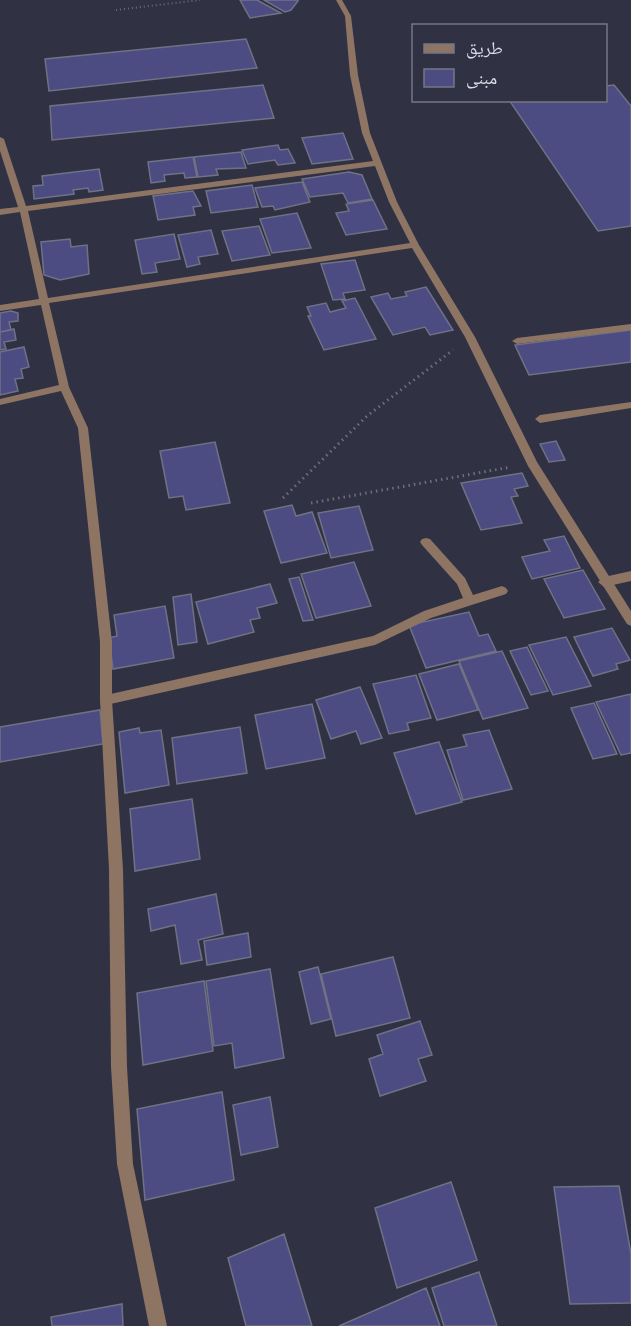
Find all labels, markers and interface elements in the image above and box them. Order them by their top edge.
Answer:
legend [412,24,607,102]
text: طريق [466,36,503,59]
text: مبنى [466,66,497,89]

